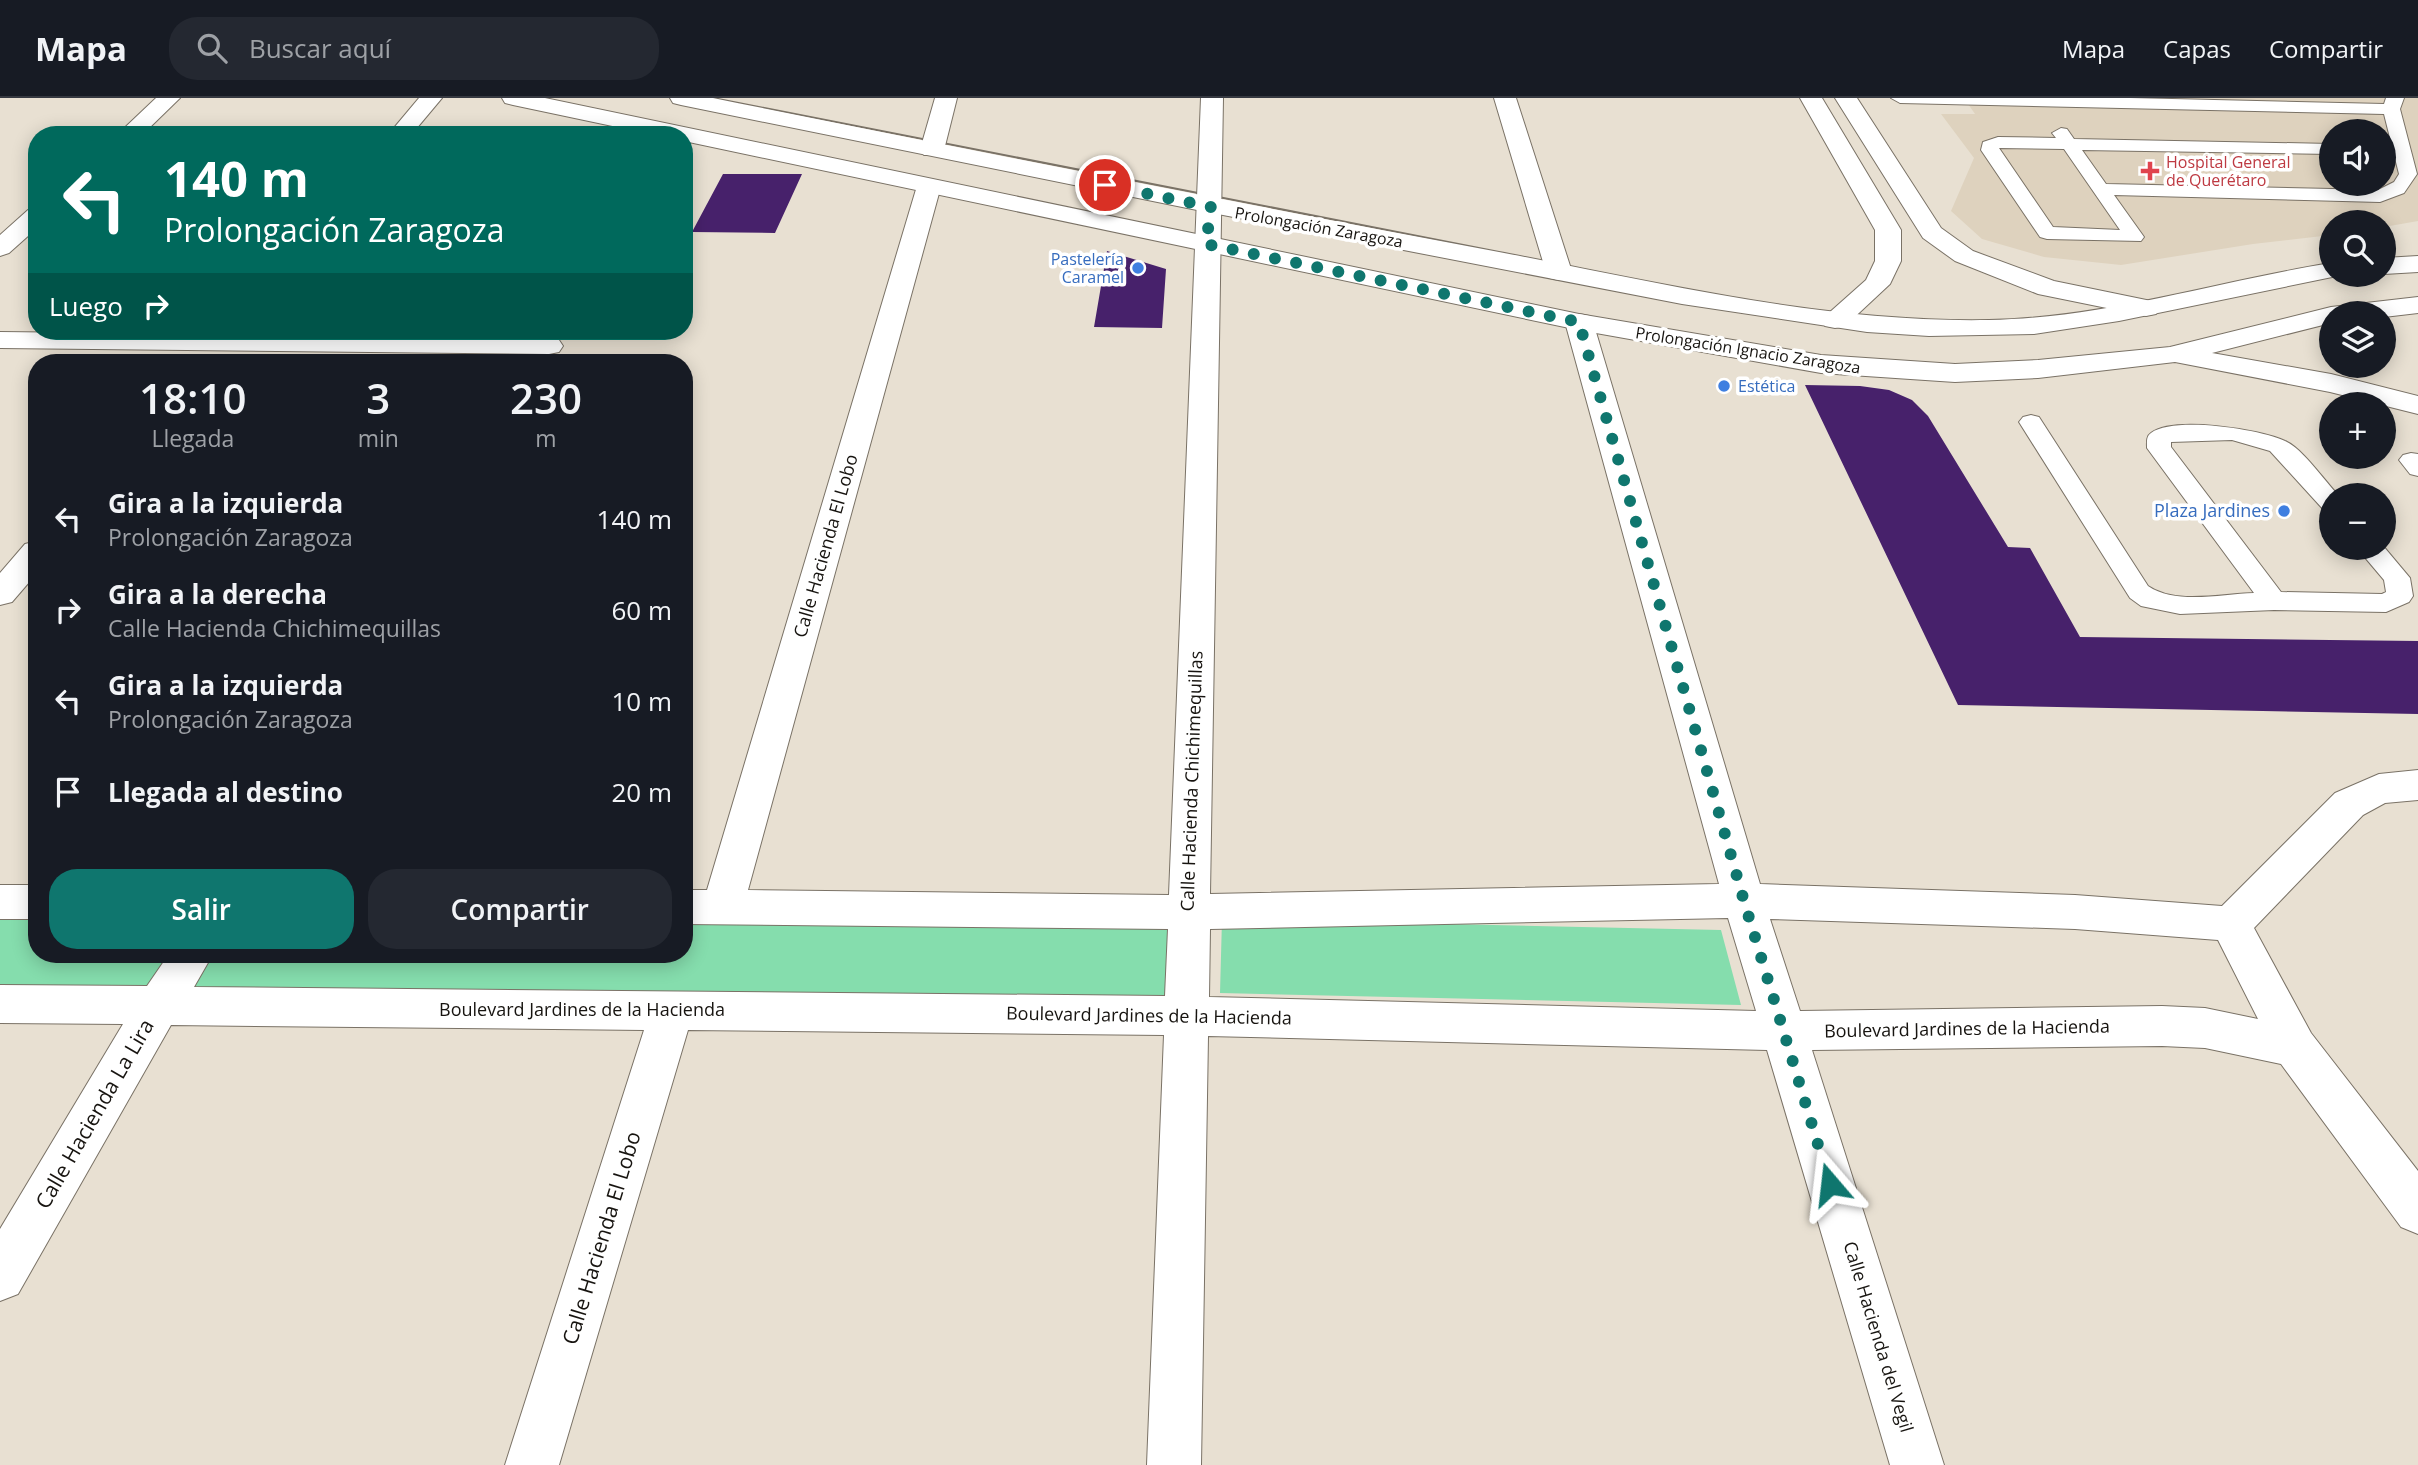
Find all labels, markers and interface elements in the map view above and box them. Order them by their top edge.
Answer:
search box [169,17,659,80]
text: Mapa [35,26,127,71]
icon: search [193,29,231,67]
text: Buscar aquí [249,30,391,66]
text: Mapa [2062,32,2125,65]
text: Capas [2163,32,2231,65]
text: Compartir [2269,32,2383,65]
map controls [2319,119,2396,560]
button: sound [2319,119,2396,196]
text: 140 m [164,145,309,211]
place label: Hospital General de Querétaro [2166,151,2291,191]
icon: left [49,154,140,245]
pin [1075,155,1135,215]
marker: Hospital General de Querétaro [2140,161,2160,181]
icon: arrive [1086,166,1124,204]
street label: Prolongación Zaragoza [1233,201,1405,253]
text: Prolongación Zaragoza [164,208,505,251]
button: search [2319,210,2396,287]
place label: Pastelería Caramel [1051,248,1124,288]
marker: Pastelería Caramel [1130,260,1146,276]
icon: right [137,287,175,325]
text: Luego [49,288,123,324]
button: layers [2319,301,2396,378]
street label: Prolongación Ignacio Zaragoza [1634,321,1862,379]
text: 18:10 [139,369,247,426]
text: 3 [366,369,390,426]
text: 230 [510,369,582,426]
place label: Estética [1738,375,1796,397]
marker: Estética [1716,378,1732,394]
button: + [2319,392,2396,469]
text: Llegada [151,422,234,454]
text: min [358,422,399,454]
text: m [535,422,557,454]
street label: Calle Hacienda El Lobo [787,451,863,640]
button: − [2319,483,2396,560]
text: Gira a la izquierda [108,485,343,521]
place label: Plaza Jardines [2154,498,2270,522]
icon: left [49,500,87,538]
text: 140 m [597,501,672,537]
marker: Plaza Jardines [2276,503,2292,519]
text: Prolongación Zaragoza [108,521,353,553]
text: Gira a la derecha [108,576,327,612]
icon: right [49,591,87,629]
text: 60 m [611,592,672,628]
text: Calle Hacienda Chichimequillas [108,612,441,644]
street label: Calle Hacienda Chichimequillas [1174,650,1208,912]
text: Gira a la izquierda [108,667,343,703]
icon: left [49,682,87,720]
text: 10 m [611,683,672,719]
text: Prolongación Zaragoza [108,703,353,735]
icon: arrive [49,773,87,811]
text: Llegada al destino [108,774,343,810]
text: 20 m [611,774,672,810]
button: Salir [49,869,354,949]
button: Compartir [368,869,672,949]
street label: Boulevard Jardines de la Hacienda [439,997,725,1021]
street label: Boulevard Jardines de la Hacienda [1006,1001,1292,1029]
street label: Calle Hacienda La Lira [28,1014,160,1213]
street label: Boulevard Jardines de la Hacienda [1824,1014,2110,1042]
street label: Calle Hacienda El Lobo [555,1128,647,1348]
position arrow [1793,1147,1867,1221]
street label: Calle Hacienda del Vegil [1838,1238,1919,1435]

